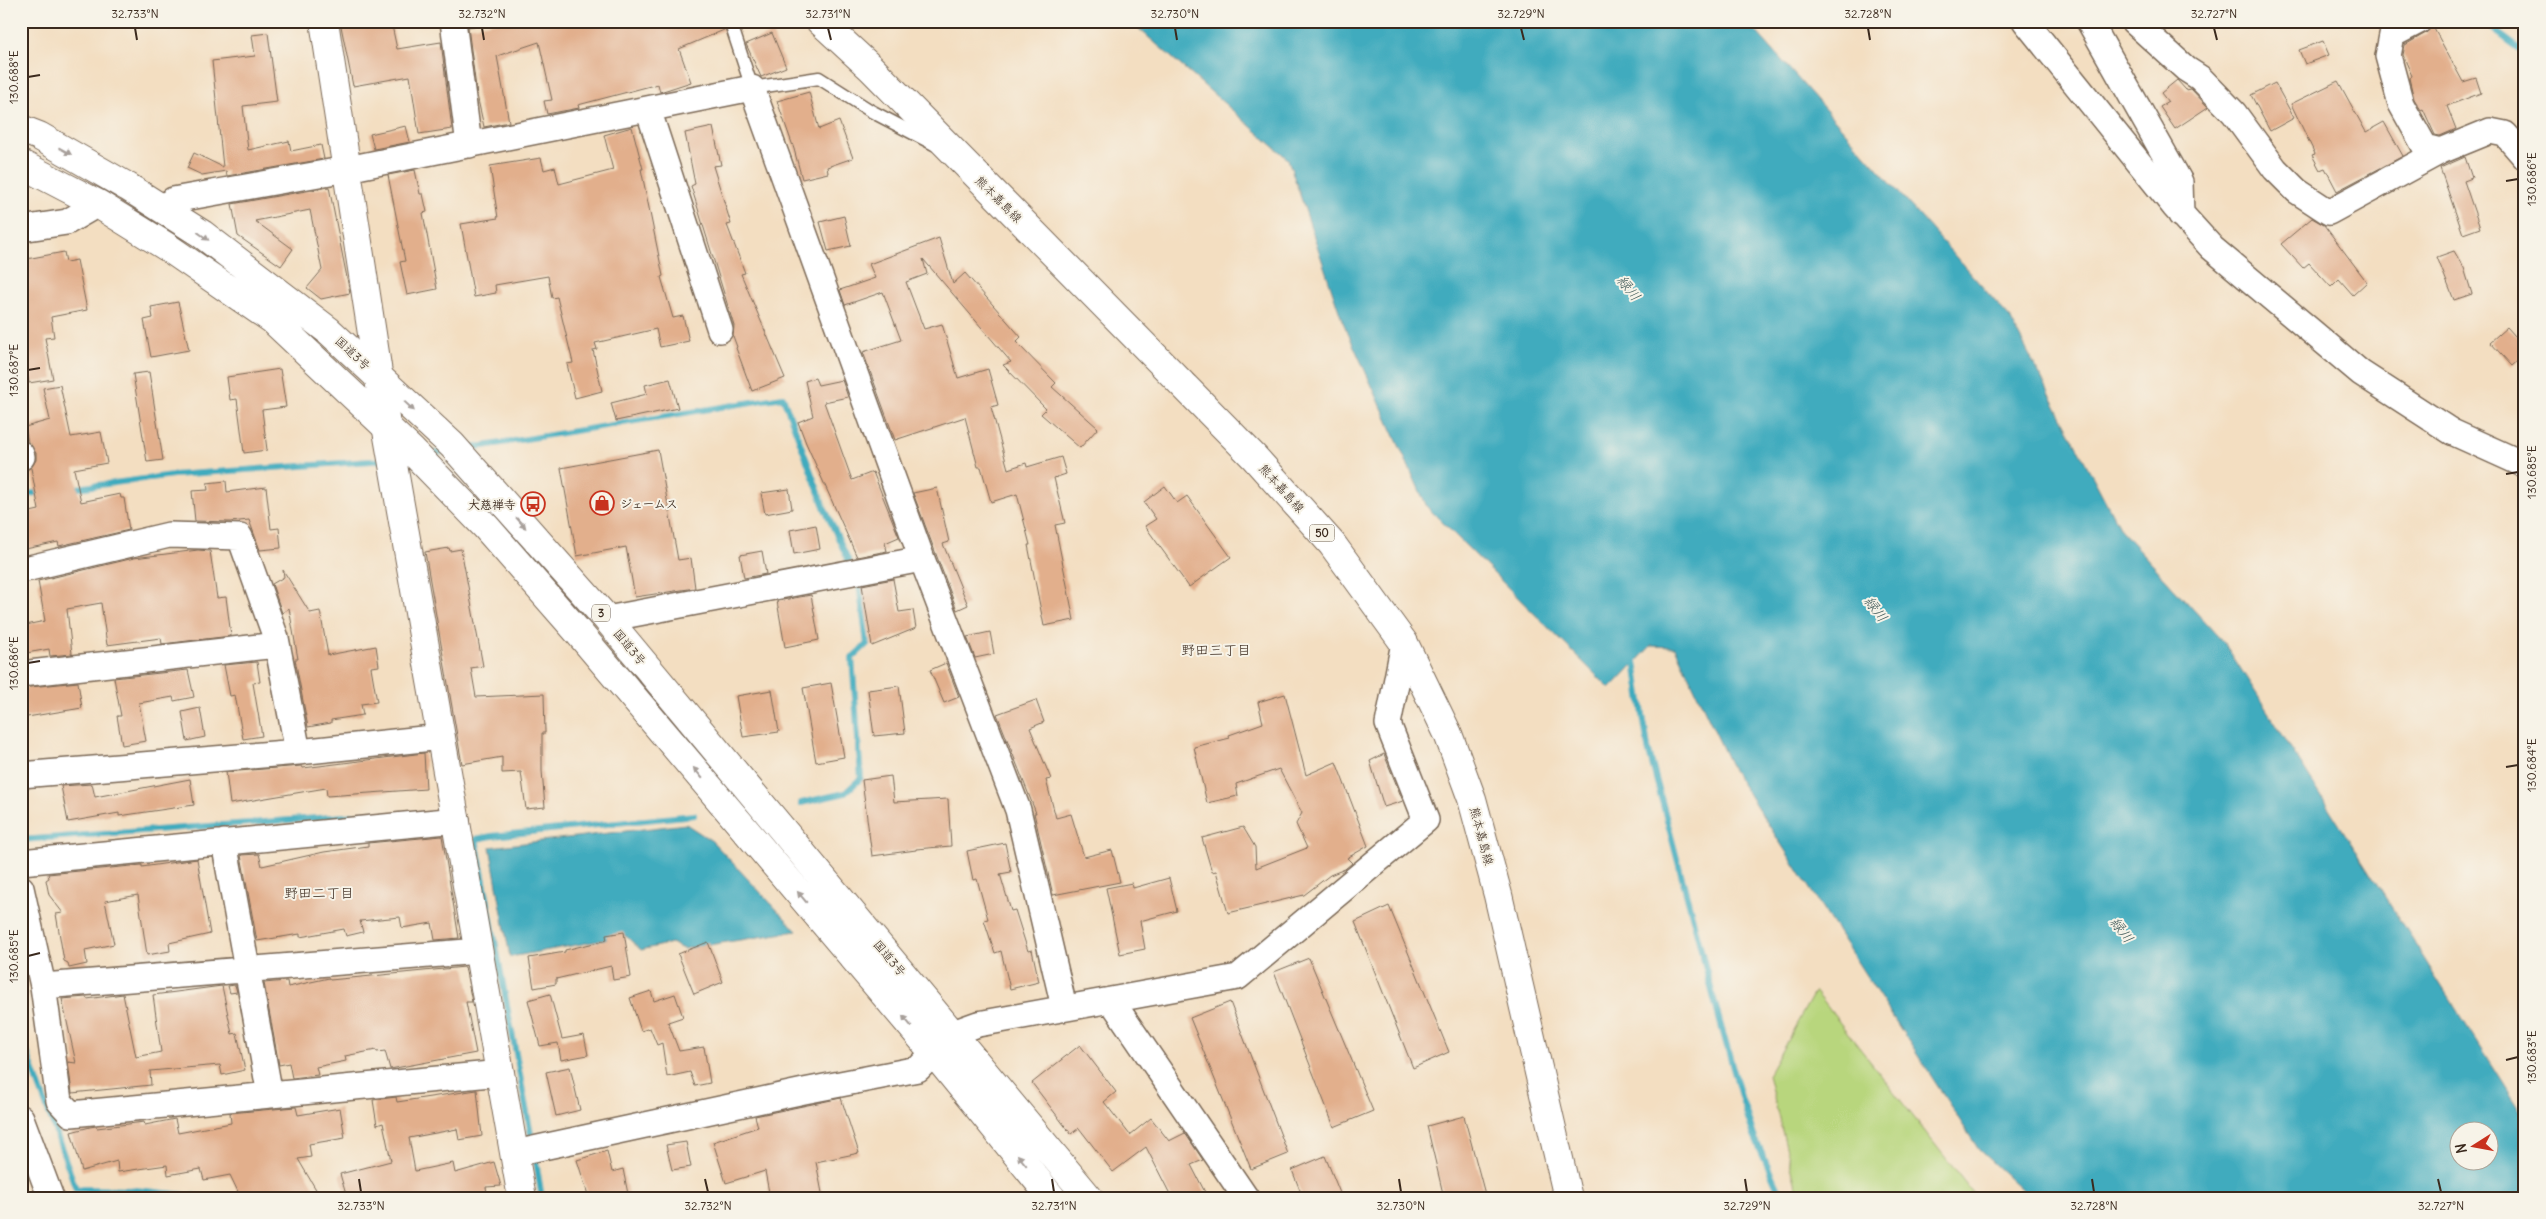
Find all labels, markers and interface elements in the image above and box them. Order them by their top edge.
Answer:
text: 32.733°N [111,6,159,21]
text: 32.732°N [458,6,506,21]
text: 32.731°N [805,6,851,21]
text: 32.730°N [1151,6,1199,21]
text: 32.729°N [1497,6,1545,21]
text: 32.728°N [1844,6,1892,21]
text: 32.727°N [2191,6,2237,21]
text: 130.688°E [6,50,21,104]
one-way arrow [57,147,72,155]
text: 130.686°E [2524,152,2539,206]
street label: 熊本嘉島線 [972,172,1026,226]
one-way arrow [196,231,210,241]
water label: 緑川 [1613,271,1645,305]
street label: 国道3号 [332,333,374,373]
text: 130.687°E [6,344,21,396]
one-way arrow [403,400,415,412]
text: 130.685°E [2524,445,2539,499]
street label: 熊本嘉島線 [1256,461,1308,515]
shop icon: ジェームス [589,490,615,516]
bus stop icon: 大慈禅寺 [520,491,546,517]
place label: ジェームス [620,496,678,511]
place label: 大慈禅寺 [468,497,516,512]
one-way arrow [515,517,527,529]
road number: 50 [1310,524,1334,542]
water label: 緑川 [1860,592,1892,626]
road number: 3 [592,604,610,622]
street label: 国道3号 [610,626,650,668]
text: 130.686°E [6,636,21,690]
district label: 野田三丁目 [1181,641,1251,659]
text: 130.684°E [2524,738,2539,792]
one-way arrow [692,766,703,779]
street label: 熊本嘉島線 [1467,805,1497,867]
district label: 野田二丁目 [284,884,354,902]
one-way arrow [797,891,808,904]
water label: 緑川 [2106,913,2138,947]
text: 130.685°E [6,929,21,983]
street label: 国道3号 [870,937,910,979]
one-way arrow [902,1015,913,1028]
text: 130.683°E [2524,1030,2539,1084]
north arrow [2448,1122,2498,1172]
text: N [2451,1142,2471,1155]
one-way arrow [1016,1154,1027,1167]
text: 32.733°N [337,1198,385,1213]
text: 32.732°N [684,1198,732,1213]
text: 32.731°N [1031,1198,1077,1213]
text: 32.730°N [1377,1198,1425,1213]
text: 32.729°N [1723,1198,1771,1213]
text: 32.728°N [2070,1198,2118,1213]
text: 32.727°N [2418,1198,2464,1213]

